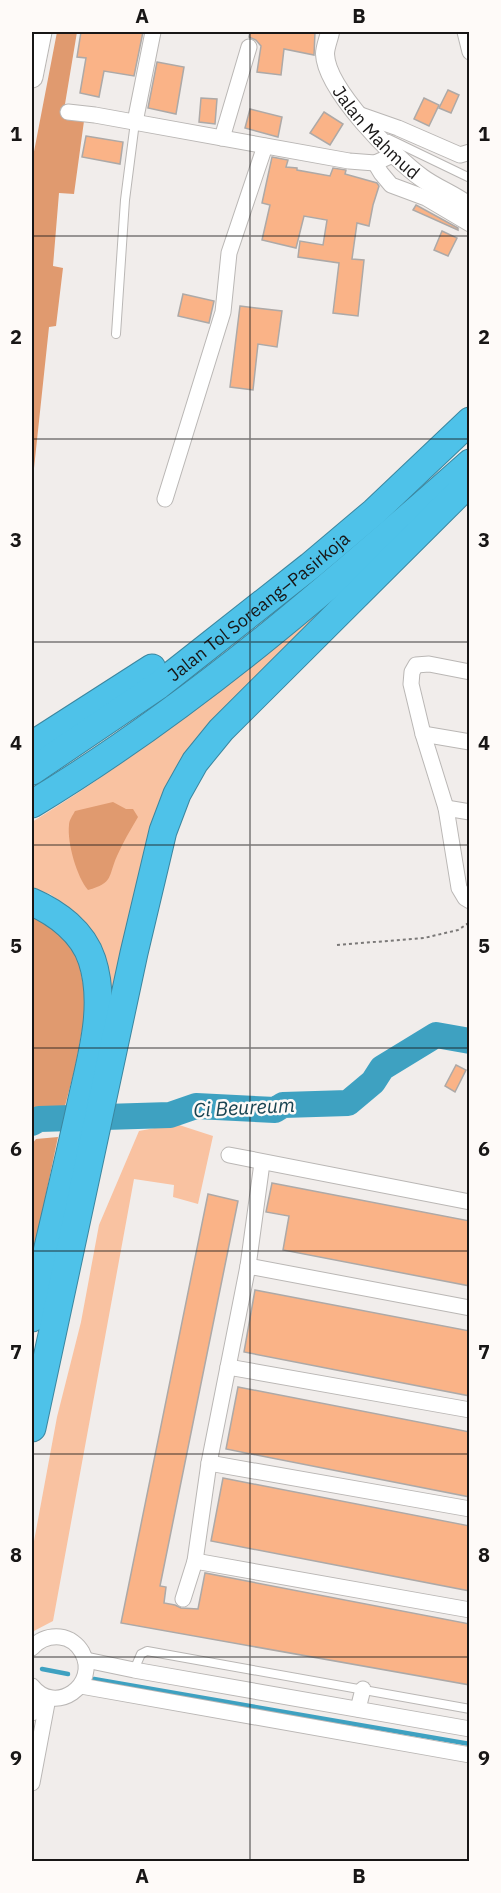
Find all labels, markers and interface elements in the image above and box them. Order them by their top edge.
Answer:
text: A [135,2,149,29]
text: B [352,2,366,29]
street label: Jalan Mahmud [328,81,425,184]
text: 1 [10,120,22,147]
text: 1 [478,120,490,147]
text: 2 [10,323,22,350]
text: 2 [478,323,490,350]
text: 3 [10,526,22,553]
street label: Jalan Tol Soreang–Pasirkoja [162,526,354,686]
text: 3 [478,526,490,553]
text: 4 [10,729,22,756]
text: 4 [478,729,490,756]
text: 5 [10,932,22,959]
text: 5 [478,932,490,959]
water label: Ci Beureum [193,1091,295,1123]
text: 6 [10,1135,22,1162]
text: 6 [478,1135,490,1162]
text: 7 [10,1338,22,1365]
text: 7 [478,1338,490,1365]
text: 8 [10,1541,22,1568]
text: 8 [478,1541,490,1568]
text: 9 [10,1744,22,1771]
text: 9 [478,1744,490,1771]
text: A [135,1862,149,1889]
text: B [352,1862,366,1889]

